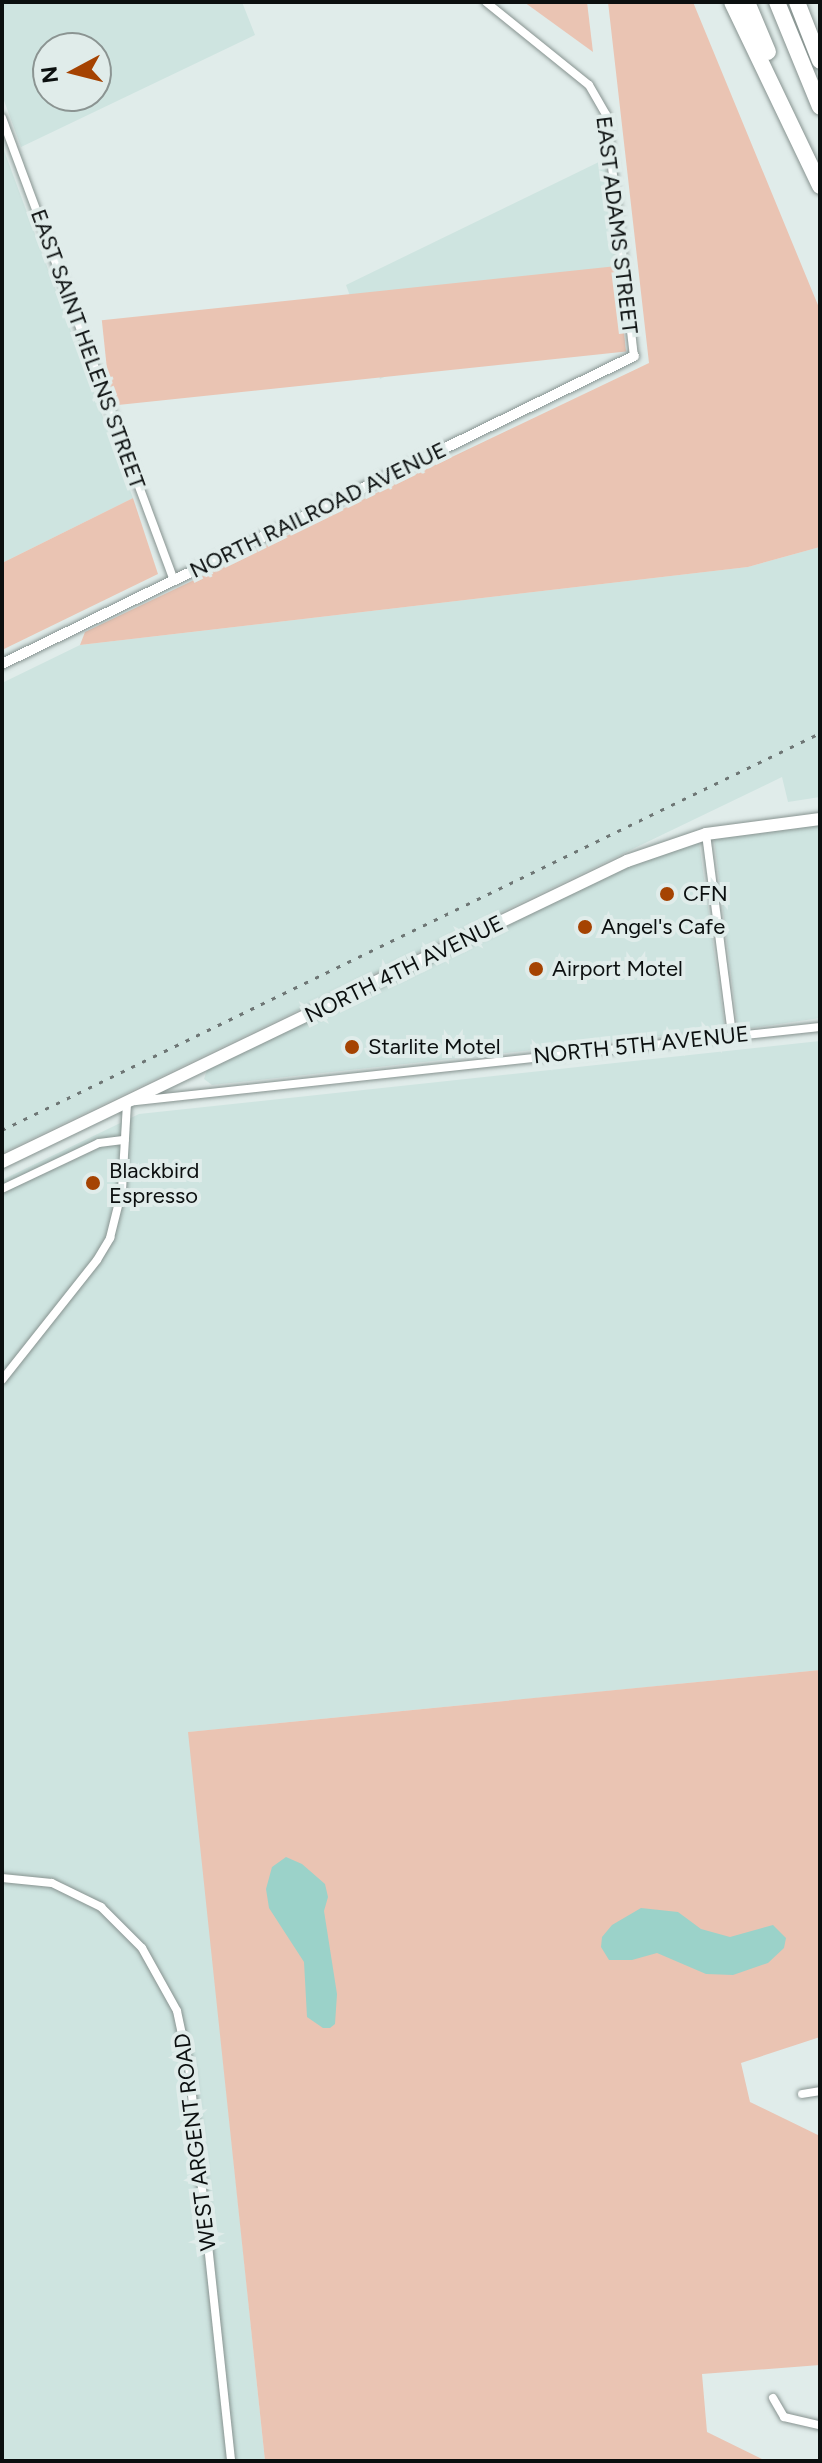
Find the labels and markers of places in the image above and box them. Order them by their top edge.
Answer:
place label: CFN [683,881,728,907]
marker: CFN [658,885,676,903]
place label: Angel's Cafe [601,914,725,940]
marker: Angel's Cafe [576,918,594,936]
place label: Airport Motel [552,956,683,982]
marker: Airport Motel [527,960,545,978]
place label: Starlite Motel [368,1034,501,1060]
marker: Starlite Motel [343,1038,361,1056]
place label: Blackbird Espresso [109,1157,199,1208]
marker: Blackbird Espresso [84,1174,102,1192]

